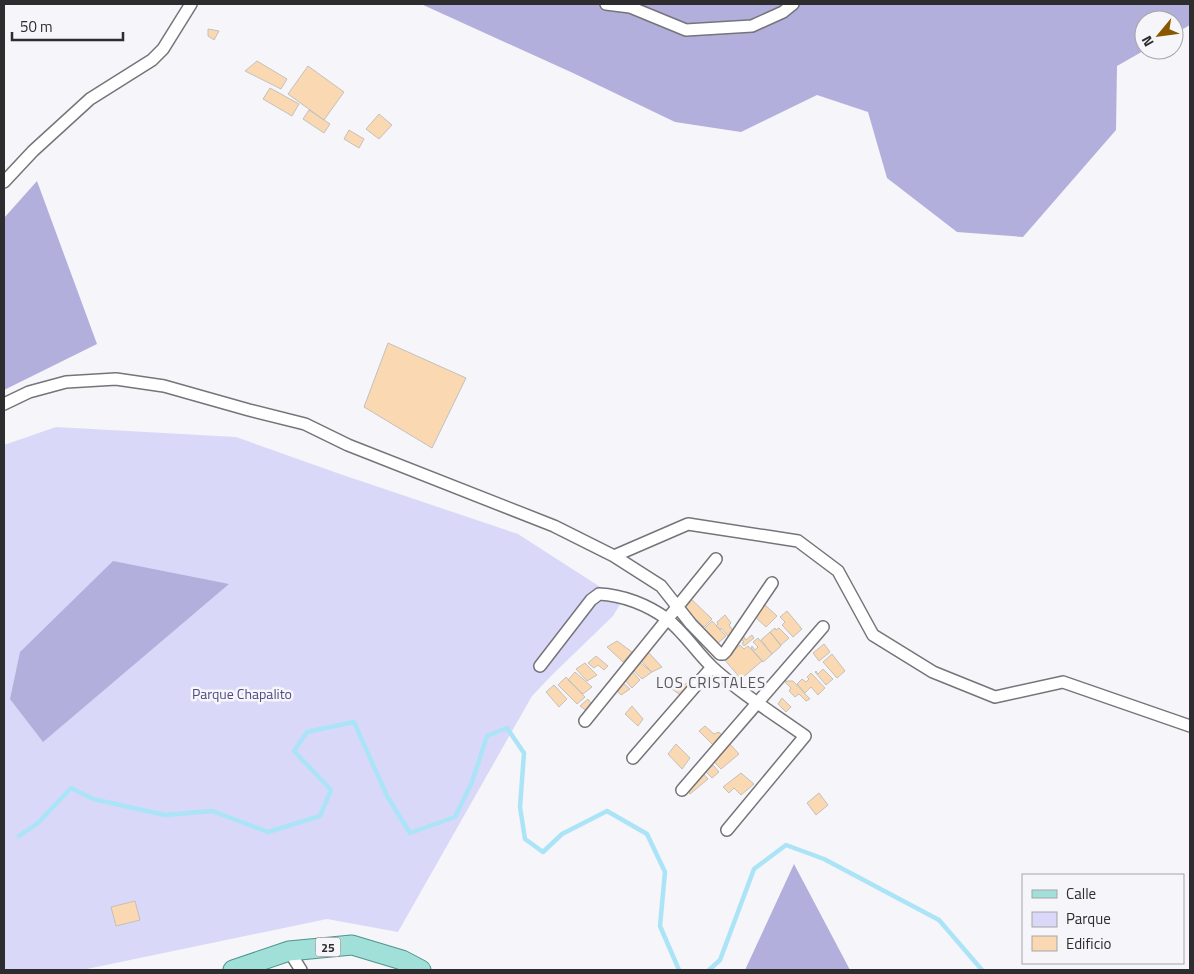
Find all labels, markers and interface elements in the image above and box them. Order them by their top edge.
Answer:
scale bar [12,10,124,42]
north arrow [1134,10,1184,60]
text: 50 m [20,15,53,38]
text: N [1136,32,1159,51]
district label: LOS CRISTALES [656,671,766,694]
park label: Parque Chapalito [192,683,292,704]
legend [1022,874,1184,964]
text: Calle [1066,882,1096,905]
text: Parque [1066,907,1111,930]
text: Edificio [1066,932,1111,955]
road number: 25 [316,938,340,956]

